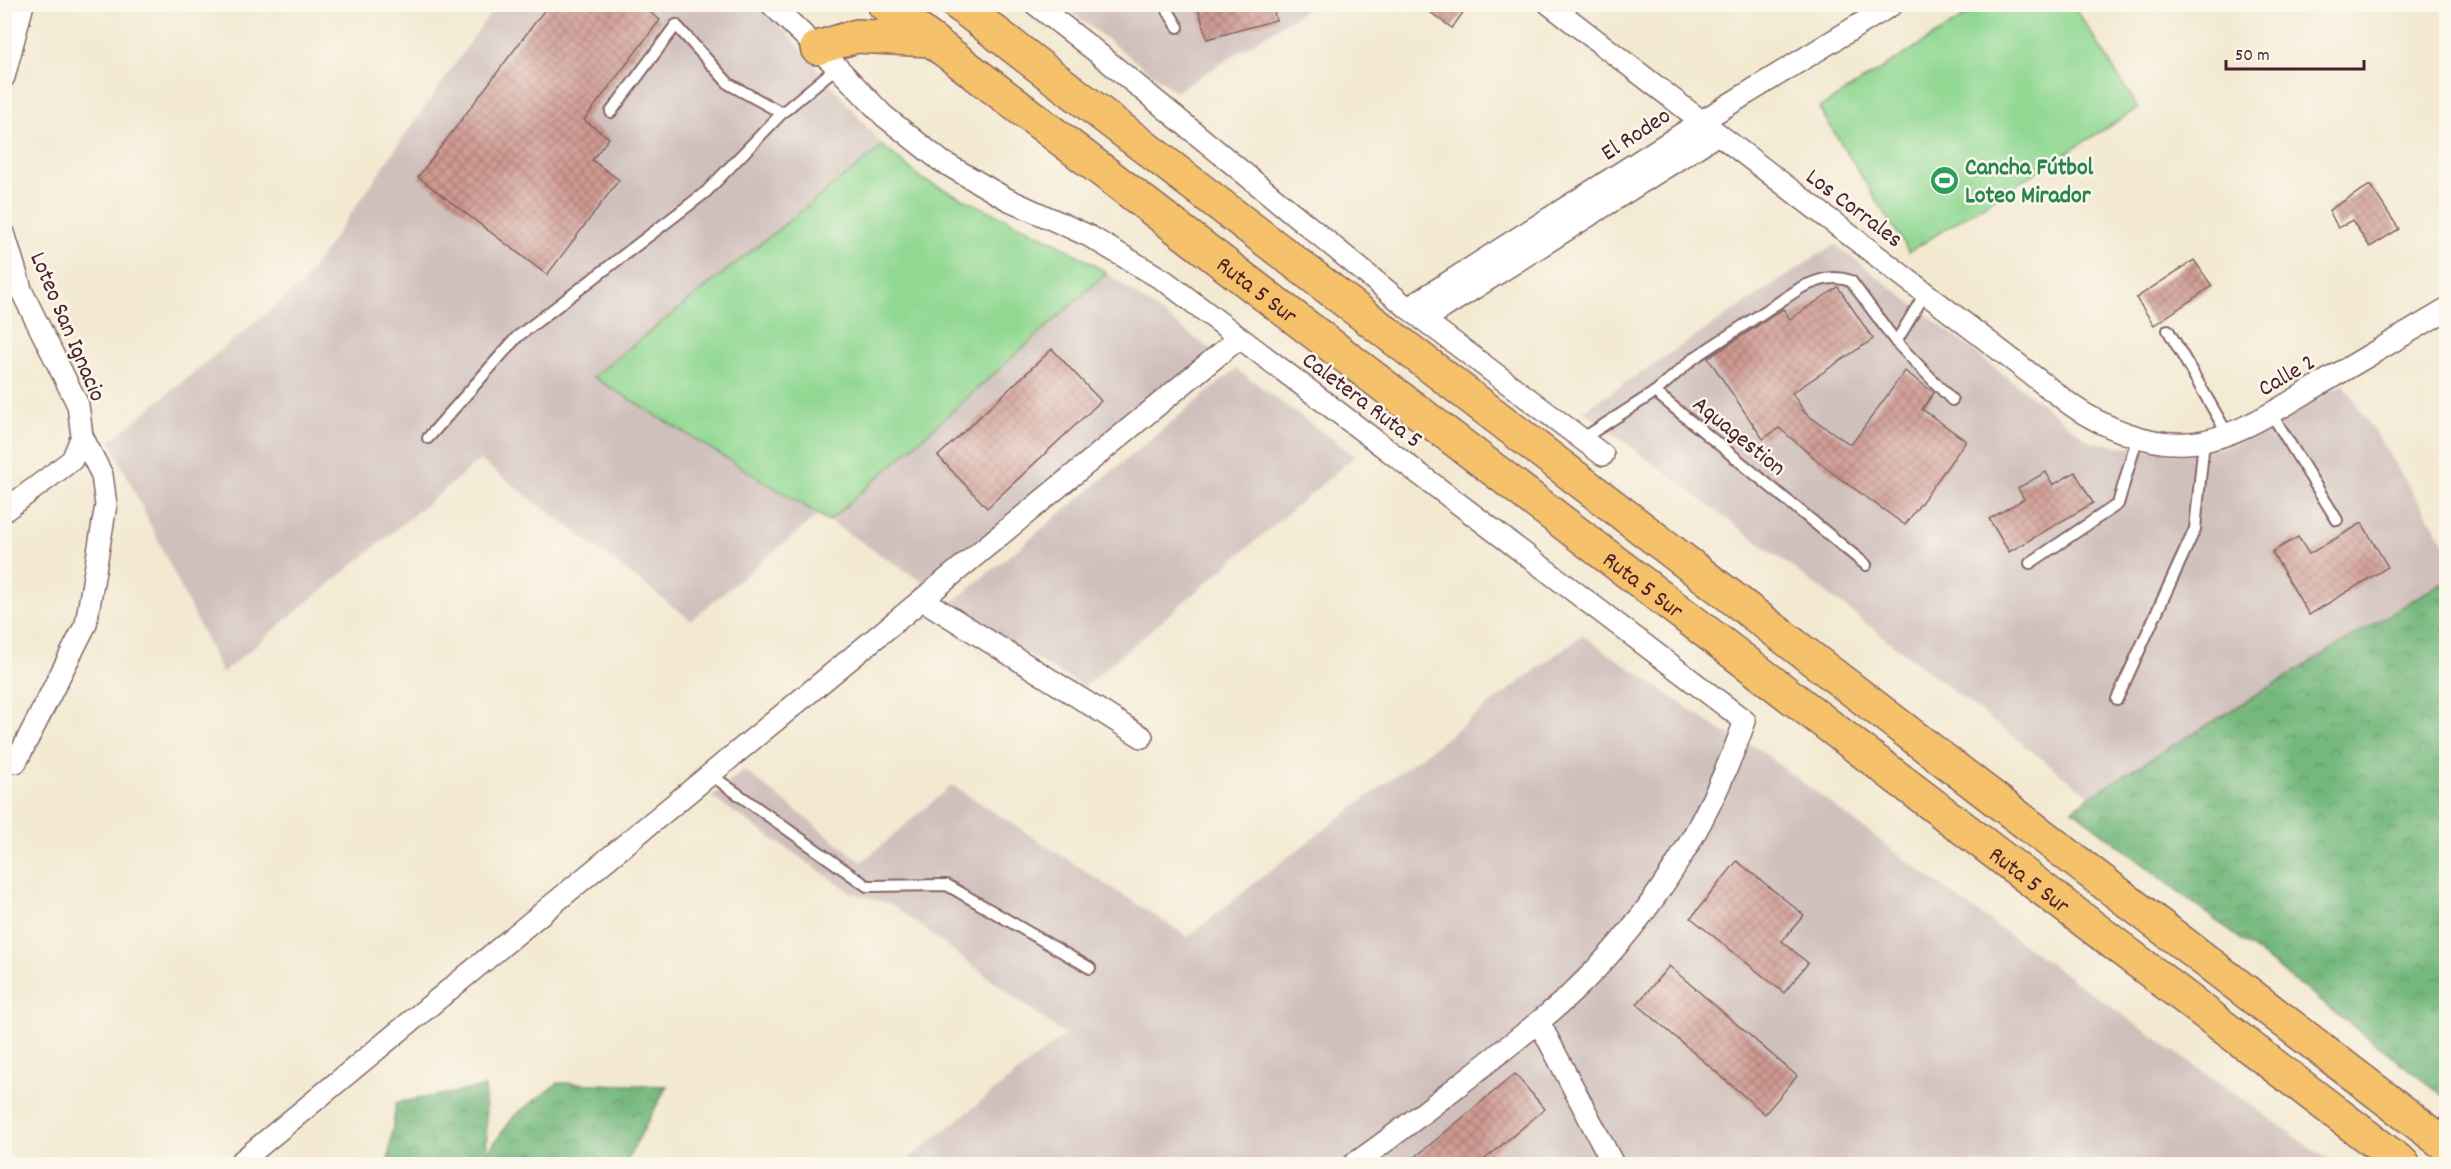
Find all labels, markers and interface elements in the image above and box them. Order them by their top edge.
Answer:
scale bar [2226,33,2364,71]
text: 50 m [2235,44,2270,69]
street label: El Rodeo [1595,100,1678,171]
place label: Cancha Fútbol Loteo Mirador [1965,152,2094,214]
street label: Los Corrales [1797,161,1909,257]
sports icon: Cancha Fútbol Loteo Mirador [1928,164,1960,196]
street label: Loteo San Ignacio [19,247,113,407]
street label: Ruta 5 Sur [1208,250,1304,334]
street label: Caletera Ruta 5 [1294,345,1429,458]
street label: Calle 2 [2253,347,2322,407]
street label: Aquagestion [1684,389,1792,486]
street label: Ruta 5 Sur [1594,545,1690,629]
street label: Ruta 5 Sur [1980,839,2076,924]

